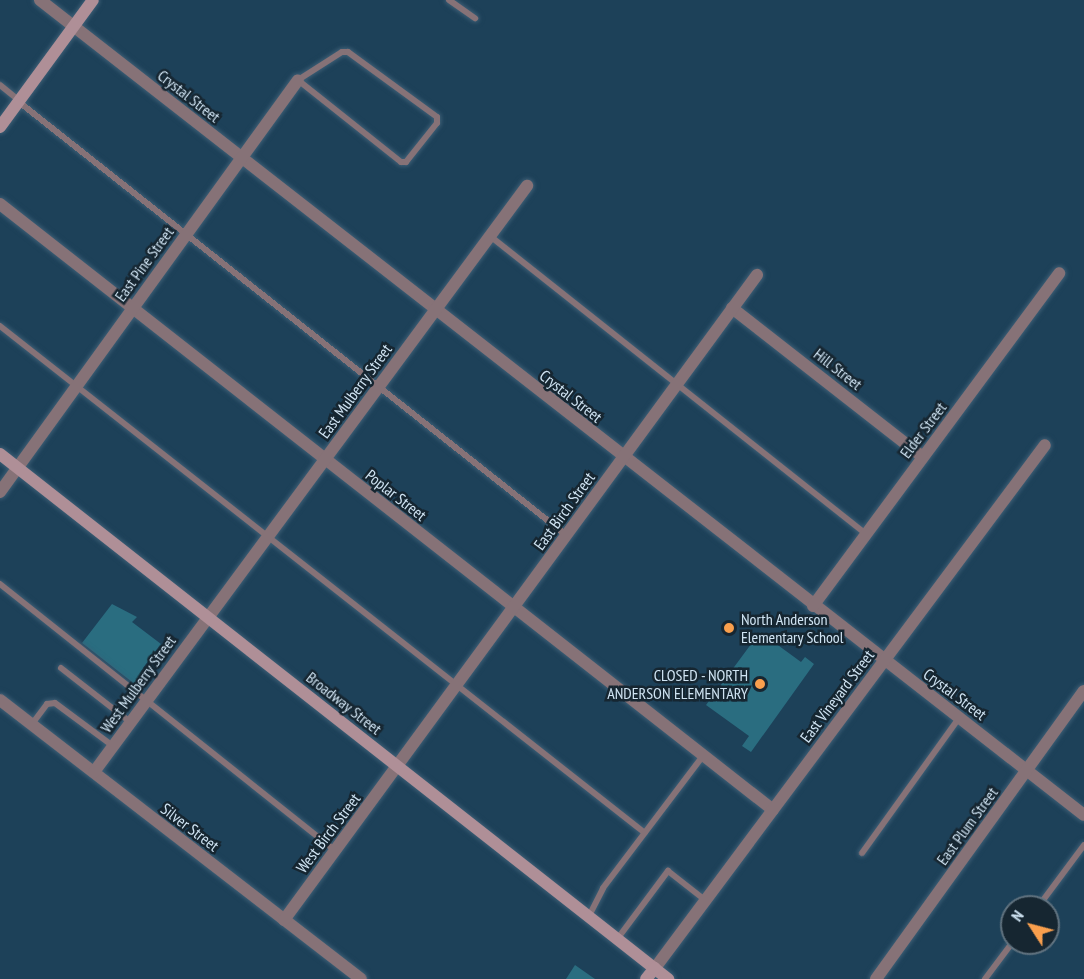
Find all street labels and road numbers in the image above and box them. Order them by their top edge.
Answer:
street label: Crystal Street [154,66,224,126]
street label: East Pine Street [111,223,177,305]
street label: East Mulberry Street [314,340,396,442]
street label: Hill Street [810,344,866,394]
street label: Crystal Street [536,366,606,426]
street label: Elder Street [896,398,950,462]
street label: Poplar Street [362,465,430,525]
street label: East Birch Street [529,469,599,553]
street label: West Mulberry Street [96,632,180,736]
street label: East Vineyard Street [796,646,878,746]
street label: Crystal Street [920,664,990,724]
street label: Broadway Street [302,668,386,738]
street label: East Plum Street [932,783,1002,869]
street label: West Birch Street [292,789,364,877]
street label: Silver Street [157,799,223,855]

